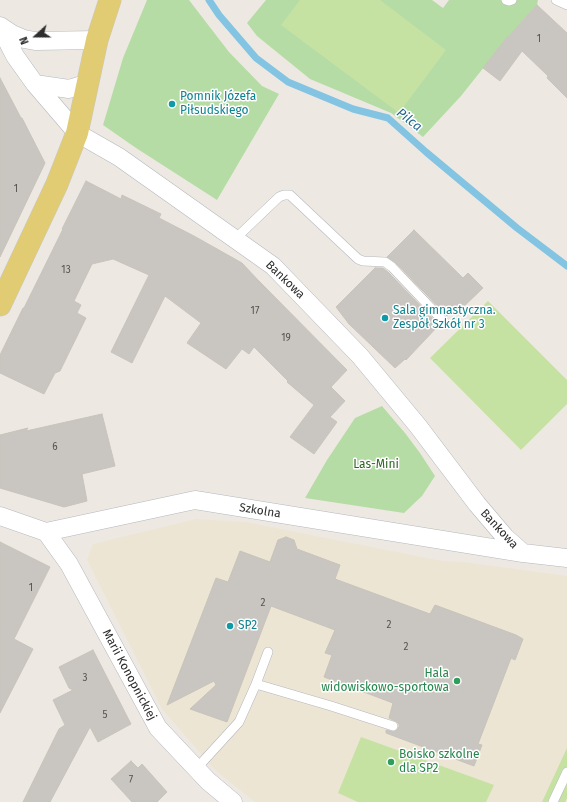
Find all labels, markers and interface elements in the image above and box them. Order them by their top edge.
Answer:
north arrow [16,16,56,56]
house number: 1 [537,33,541,45]
text: N [17,35,32,46]
place label: Pomnik Józefa Piłsudskiego [180,90,256,118]
marker: Pomnik Józefa Piłsudskiego [167,99,177,109]
water label: Pilca [393,105,425,135]
house number: 1 [14,183,18,195]
street label: Bankowa [262,258,308,302]
house number: 13 [61,264,71,276]
place label: Sala gimnastyczna. Zespół Szkół nr 3 [393,304,496,332]
house number: 17 [251,305,259,317]
marker: Sala gimnastyczna. Zespół Szkół nr 3 [380,313,390,323]
house number: 19 [281,332,291,344]
house number: 6 [52,441,58,453]
park label: Las-Mini [353,458,399,472]
street label: Szkolna [238,501,282,521]
street label: Bankowa [477,506,521,552]
house number: 1 [29,582,33,594]
house number: 2 [261,597,265,609]
place label: SP2 [238,619,257,633]
house number: 2 [387,619,391,631]
marker: SP2 [225,621,235,631]
street label: Marii Konopnickiej [99,627,159,723]
house number: 2 [404,641,408,653]
place label: Hala widowiskowo-sportowa [321,667,449,695]
house number: 3 [83,672,87,684]
marker: Hala widowiskowo-sportowa [452,676,462,686]
house number: 5 [102,709,108,721]
place label: Boisko szkolne dla SP2 [399,748,479,776]
marker: Boisko szkolne dla SP2 [386,757,396,767]
house number: 7 [129,774,133,786]

